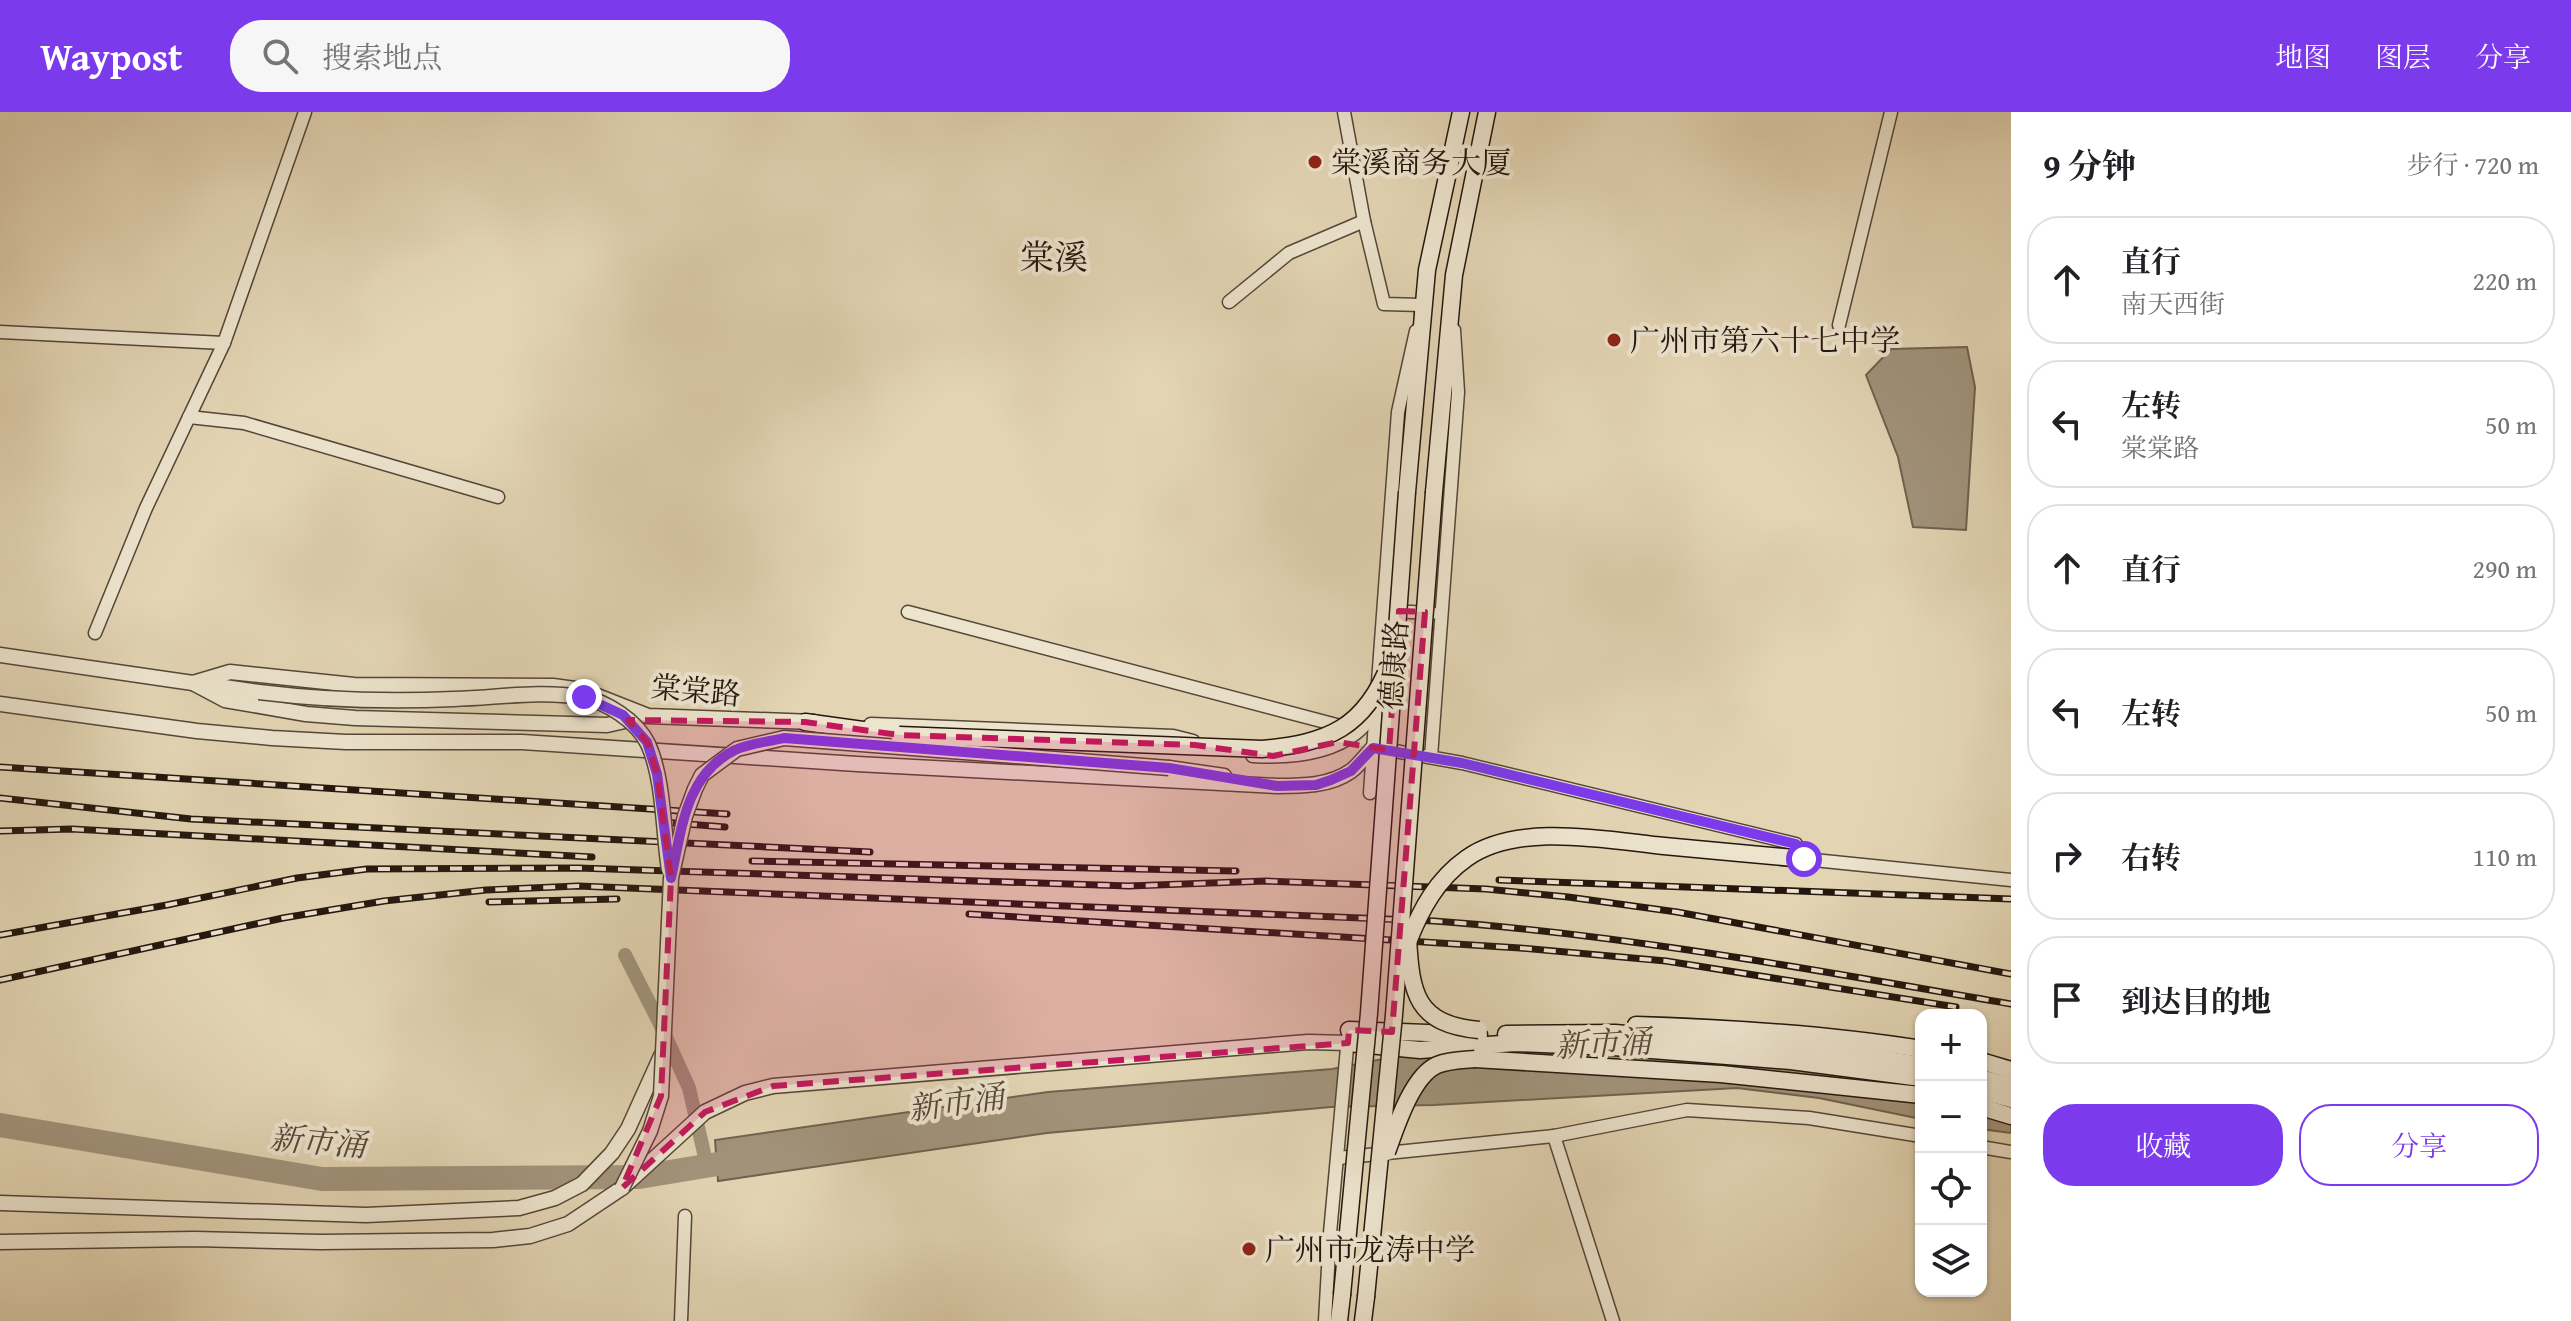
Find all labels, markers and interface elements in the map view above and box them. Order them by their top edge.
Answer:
search box [230,20,790,92]
text: Waypost [40,28,182,84]
icon: search [258,34,302,78]
text: 搜索地点 [322,35,442,79]
text: 地图 [2275,36,2331,77]
text: 图层 [2375,36,2431,77]
text: 分享 [2475,36,2531,77]
place label: 棠溪商务大厦 [1331,140,1511,184]
text: 9 分钟 [2043,141,2136,190]
text: 步行 · 720 m [2407,145,2539,184]
marker: 棠溪商务大厦 [1306,153,1324,171]
district label: 棠溪 [1020,232,1088,281]
text: 直行 [2121,239,2181,283]
icon: ahead [2045,258,2089,302]
text: 220 m [2472,261,2537,300]
text: 南天西街 [2121,284,2225,323]
place label: 广州市第六十七中学 [1630,318,1900,362]
marker: 广州市第六十七中学 [1605,331,1623,349]
text: 左转 [2121,383,2181,427]
icon: left [2045,402,2089,446]
text: 50 m [2485,405,2537,444]
text: 棠棠路 [2121,428,2199,467]
icon: ahead [2045,546,2089,590]
text: 直行 [2121,547,2181,591]
text: 290 m [2472,549,2537,588]
street label: 德康路 [1368,619,1418,711]
street label: 棠棠路 [649,664,743,716]
route end [566,679,602,715]
icon: left [2045,690,2089,734]
text: 左转 [2121,691,2181,735]
text: 50 m [2485,693,2537,732]
icon: right [2045,834,2089,878]
text: 右转 [2121,835,2181,879]
text: 110 m [2472,837,2537,876]
route start [1786,841,1822,877]
icon: arrive [2045,978,2089,1022]
text: 到达目的地 [2121,979,2271,1023]
map controls [1915,1009,1987,1297]
button: + [1915,1009,1987,1081]
water label: 新市涌 [1554,1017,1656,1069]
water label: 新市涌 [905,1071,1011,1132]
button: − [1915,1081,1987,1153]
button: 收藏 [2043,1104,2283,1186]
button: 分享 [2299,1104,2539,1186]
water label: 新市涌 [268,1113,372,1169]
button: locate [1915,1153,1987,1225]
button: layers [1915,1225,1987,1297]
place label: 广州市龙涛中学 [1265,1227,1475,1271]
marker: 广州市龙涛中学 [1240,1240,1258,1258]

